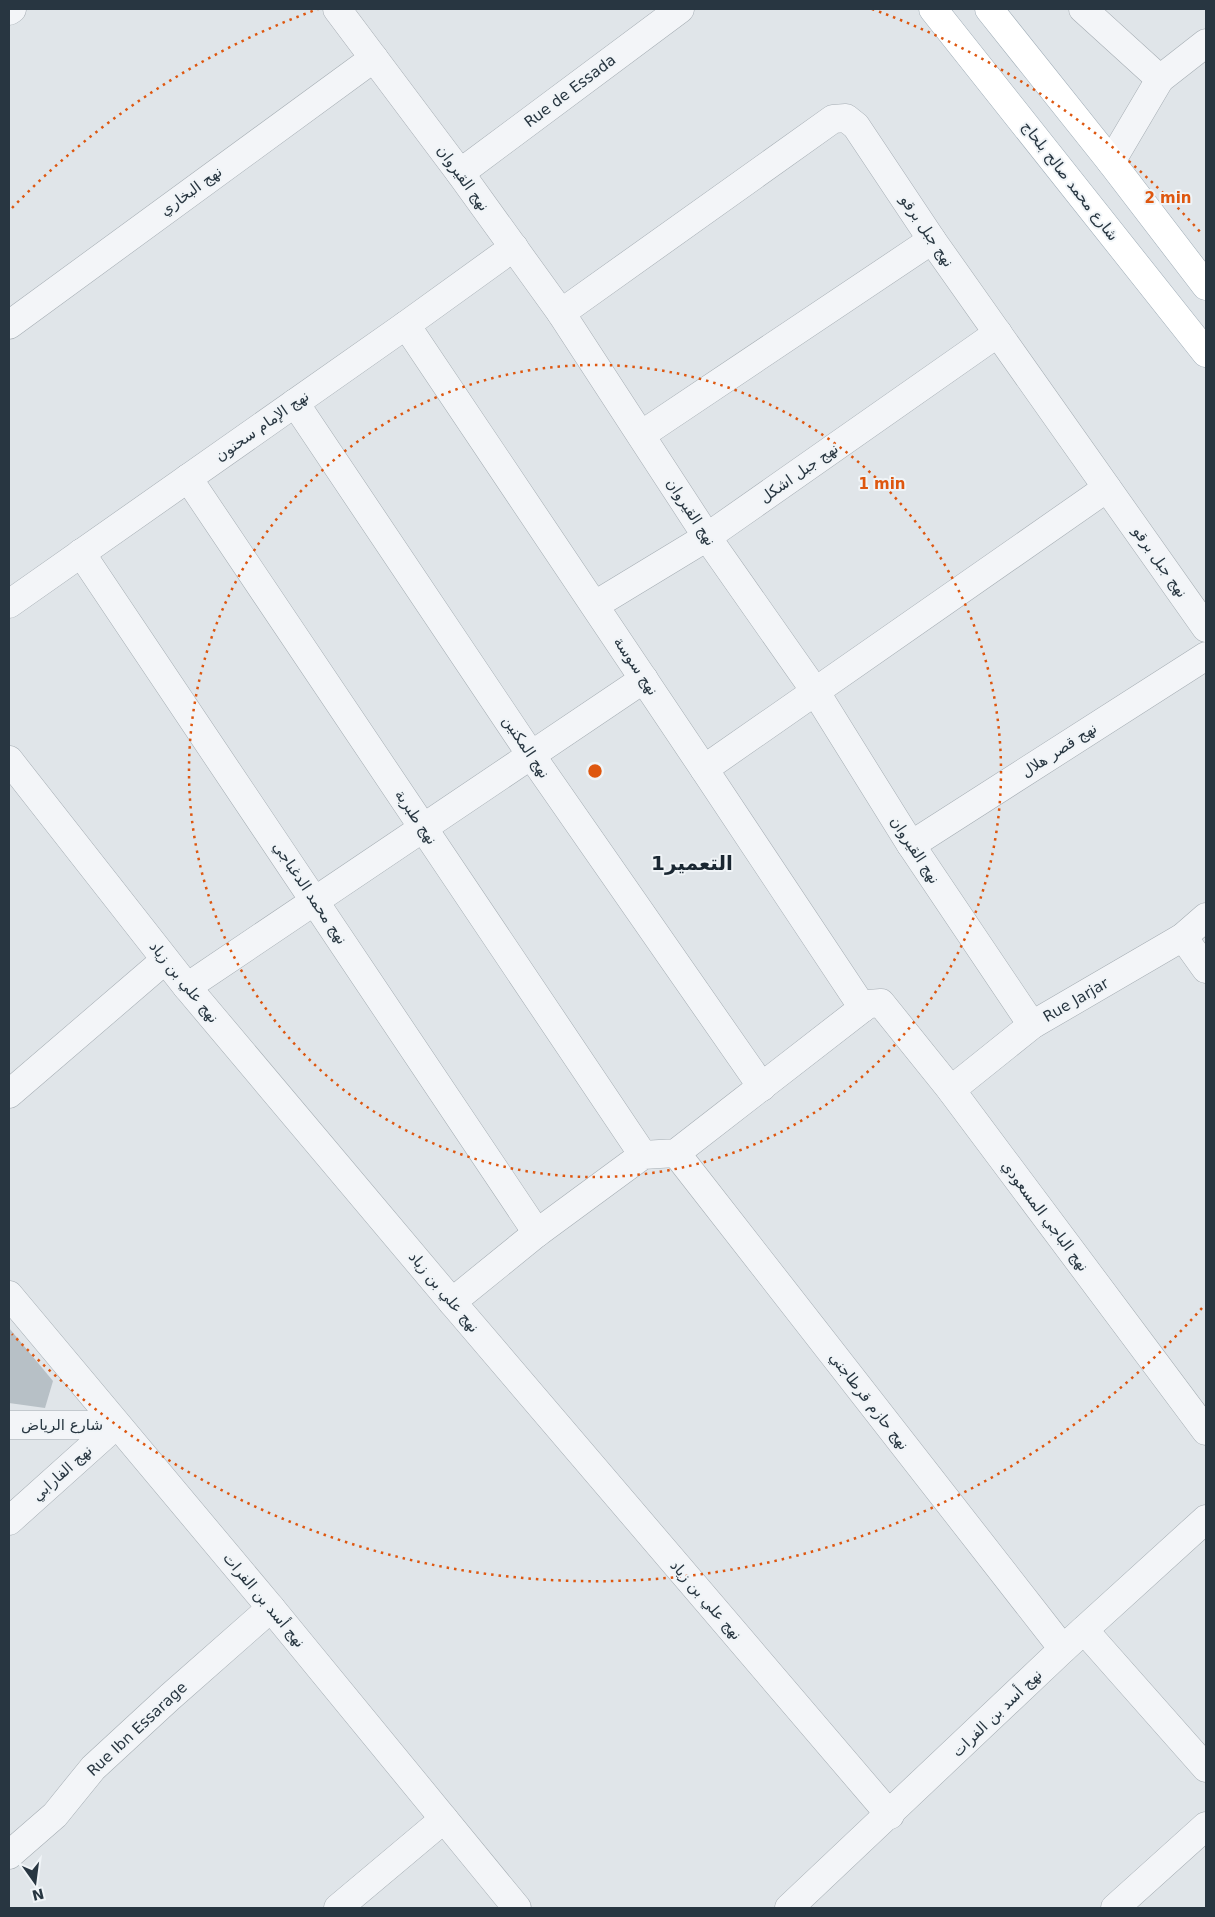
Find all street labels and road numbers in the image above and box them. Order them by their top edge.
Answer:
street label: Rue de Essada [521,51,619,131]
street label: شارع محمد صالح بلحاج [1017,118,1122,245]
street label: نهج القيروان [433,142,493,214]
street label: نهج البخاري [157,163,226,220]
street label: نهج جبل برقو [896,191,958,270]
street label: نهج الإمام سحنون [212,387,312,465]
street label: نهج جبل اشكل [756,439,842,507]
street label: نهج القيروان [662,475,720,549]
street label: نهج جبل برقو [1128,522,1191,601]
street label: نهج سوسة [610,633,662,699]
street label: نهج المكنين [498,712,554,782]
street label: نهج قصر هلال [1018,719,1100,781]
street label: نهج طبربة [391,786,441,848]
street label: نهج القيروان [886,813,944,887]
street label: نهج محمد الدغباجي [268,838,351,948]
street label: نهج علي بن زياد [145,938,222,1027]
street label: Rue Jarjar [1040,974,1113,1026]
street label: نهج الباجي المسعودي [997,1157,1093,1276]
street label: نهج علي بن زياد [404,1248,483,1337]
street label: نهج حازم قرطاجني [825,1349,913,1454]
street label: شارع الرياض [21,1416,103,1434]
street label: نهج الفارابي [28,1441,96,1505]
street label: نهج أسد بن الفرات [219,1548,310,1651]
street label: نهج علي بن زياد [666,1556,746,1644]
street label: نهج أسد بن الفرات [948,1665,1046,1761]
street label: Rue Ibn Essarage [83,1678,191,1780]

